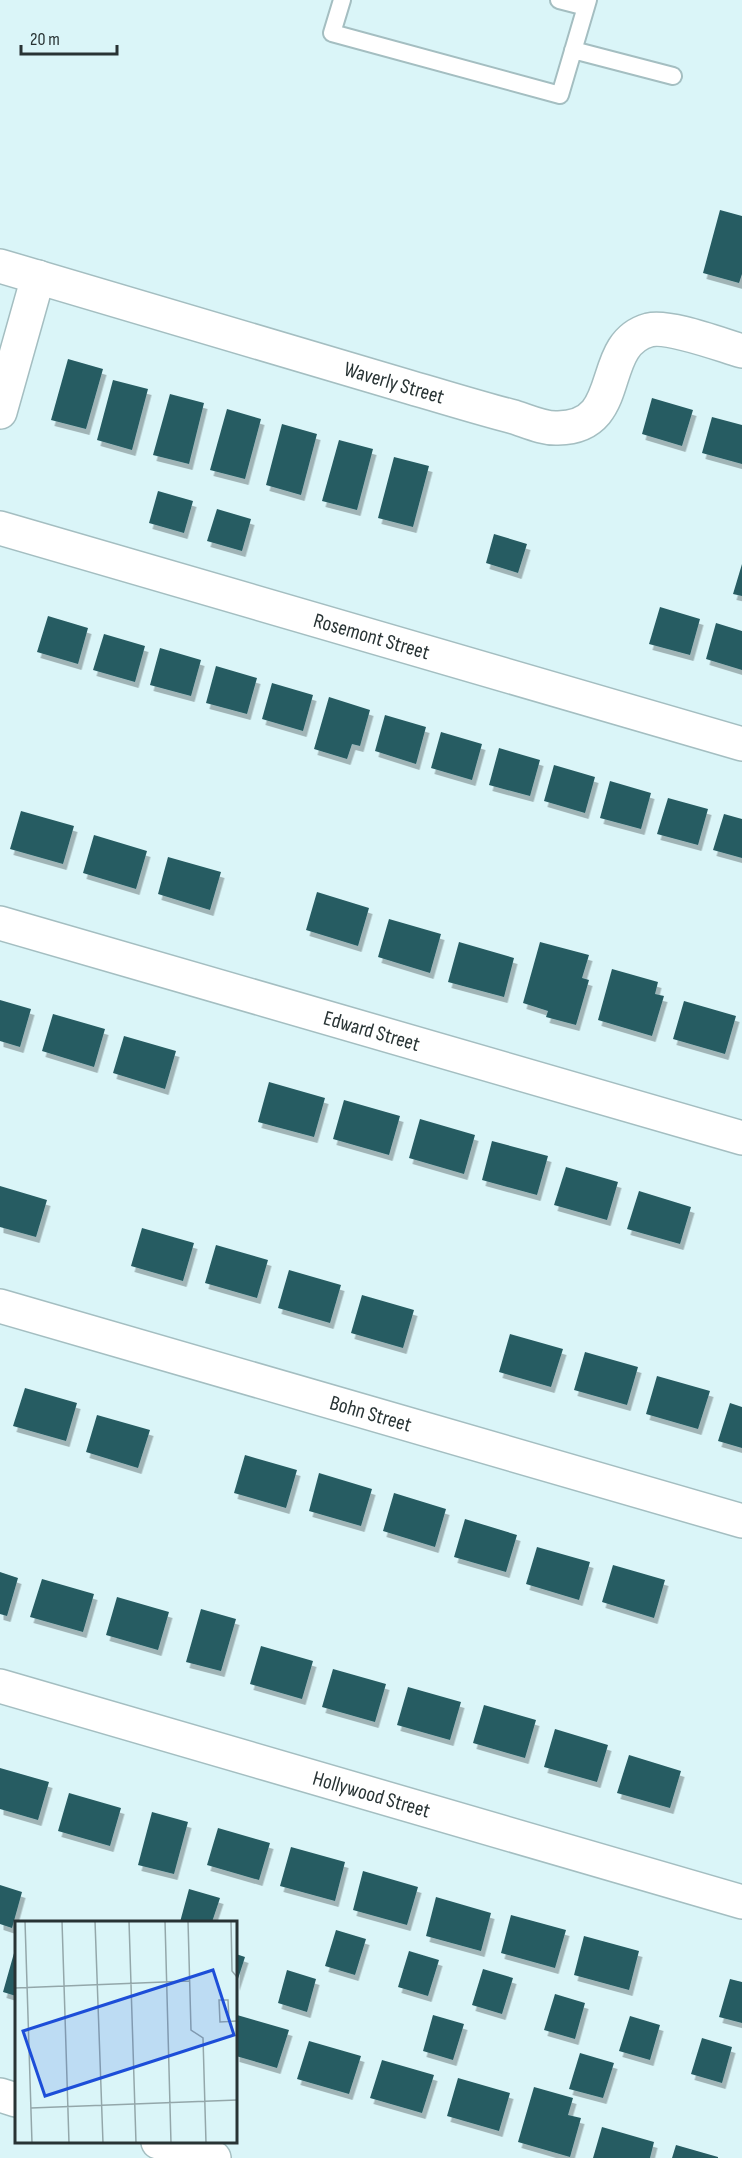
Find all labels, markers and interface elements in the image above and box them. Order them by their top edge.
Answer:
scale bar [21,18,117,56]
text: 20 m [30,29,60,50]
street label: Waverly Street [341,356,447,409]
street label: Rosemont Street [311,607,432,665]
street label: Edward Street [321,1005,423,1056]
street label: Bohn Street [327,1390,414,1437]
street label: Hollywood Street [310,1765,433,1823]
inset map [15,1921,237,2143]

